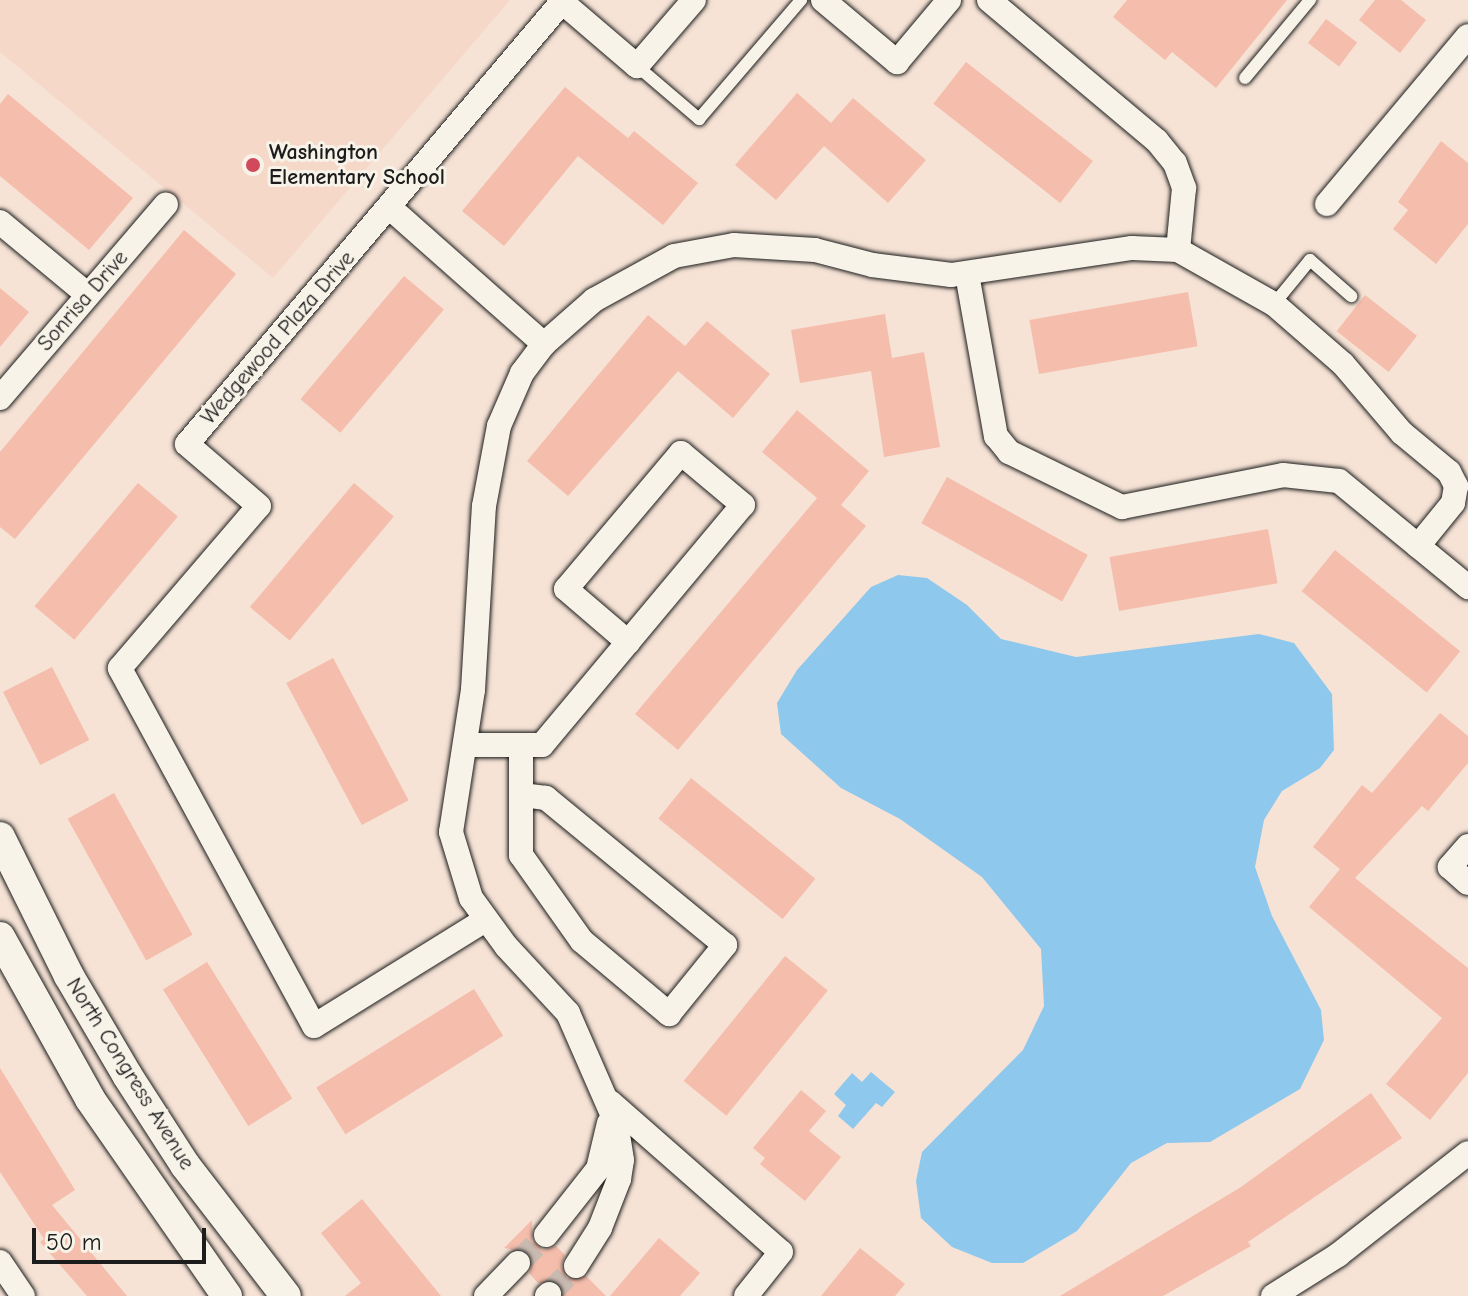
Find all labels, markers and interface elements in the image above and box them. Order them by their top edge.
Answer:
place label: Washington Elementary School [269,139,445,190]
marker: Washington Elementary School [244,156,262,174]
street label: Sonrisa Drive [32,245,134,357]
street label: Wedgewood Plaza Drive [195,246,361,430]
street label: North Congress Avenue [60,973,200,1175]
scale bar [36,1212,210,1262]
text: 50 m [46,1228,102,1256]

